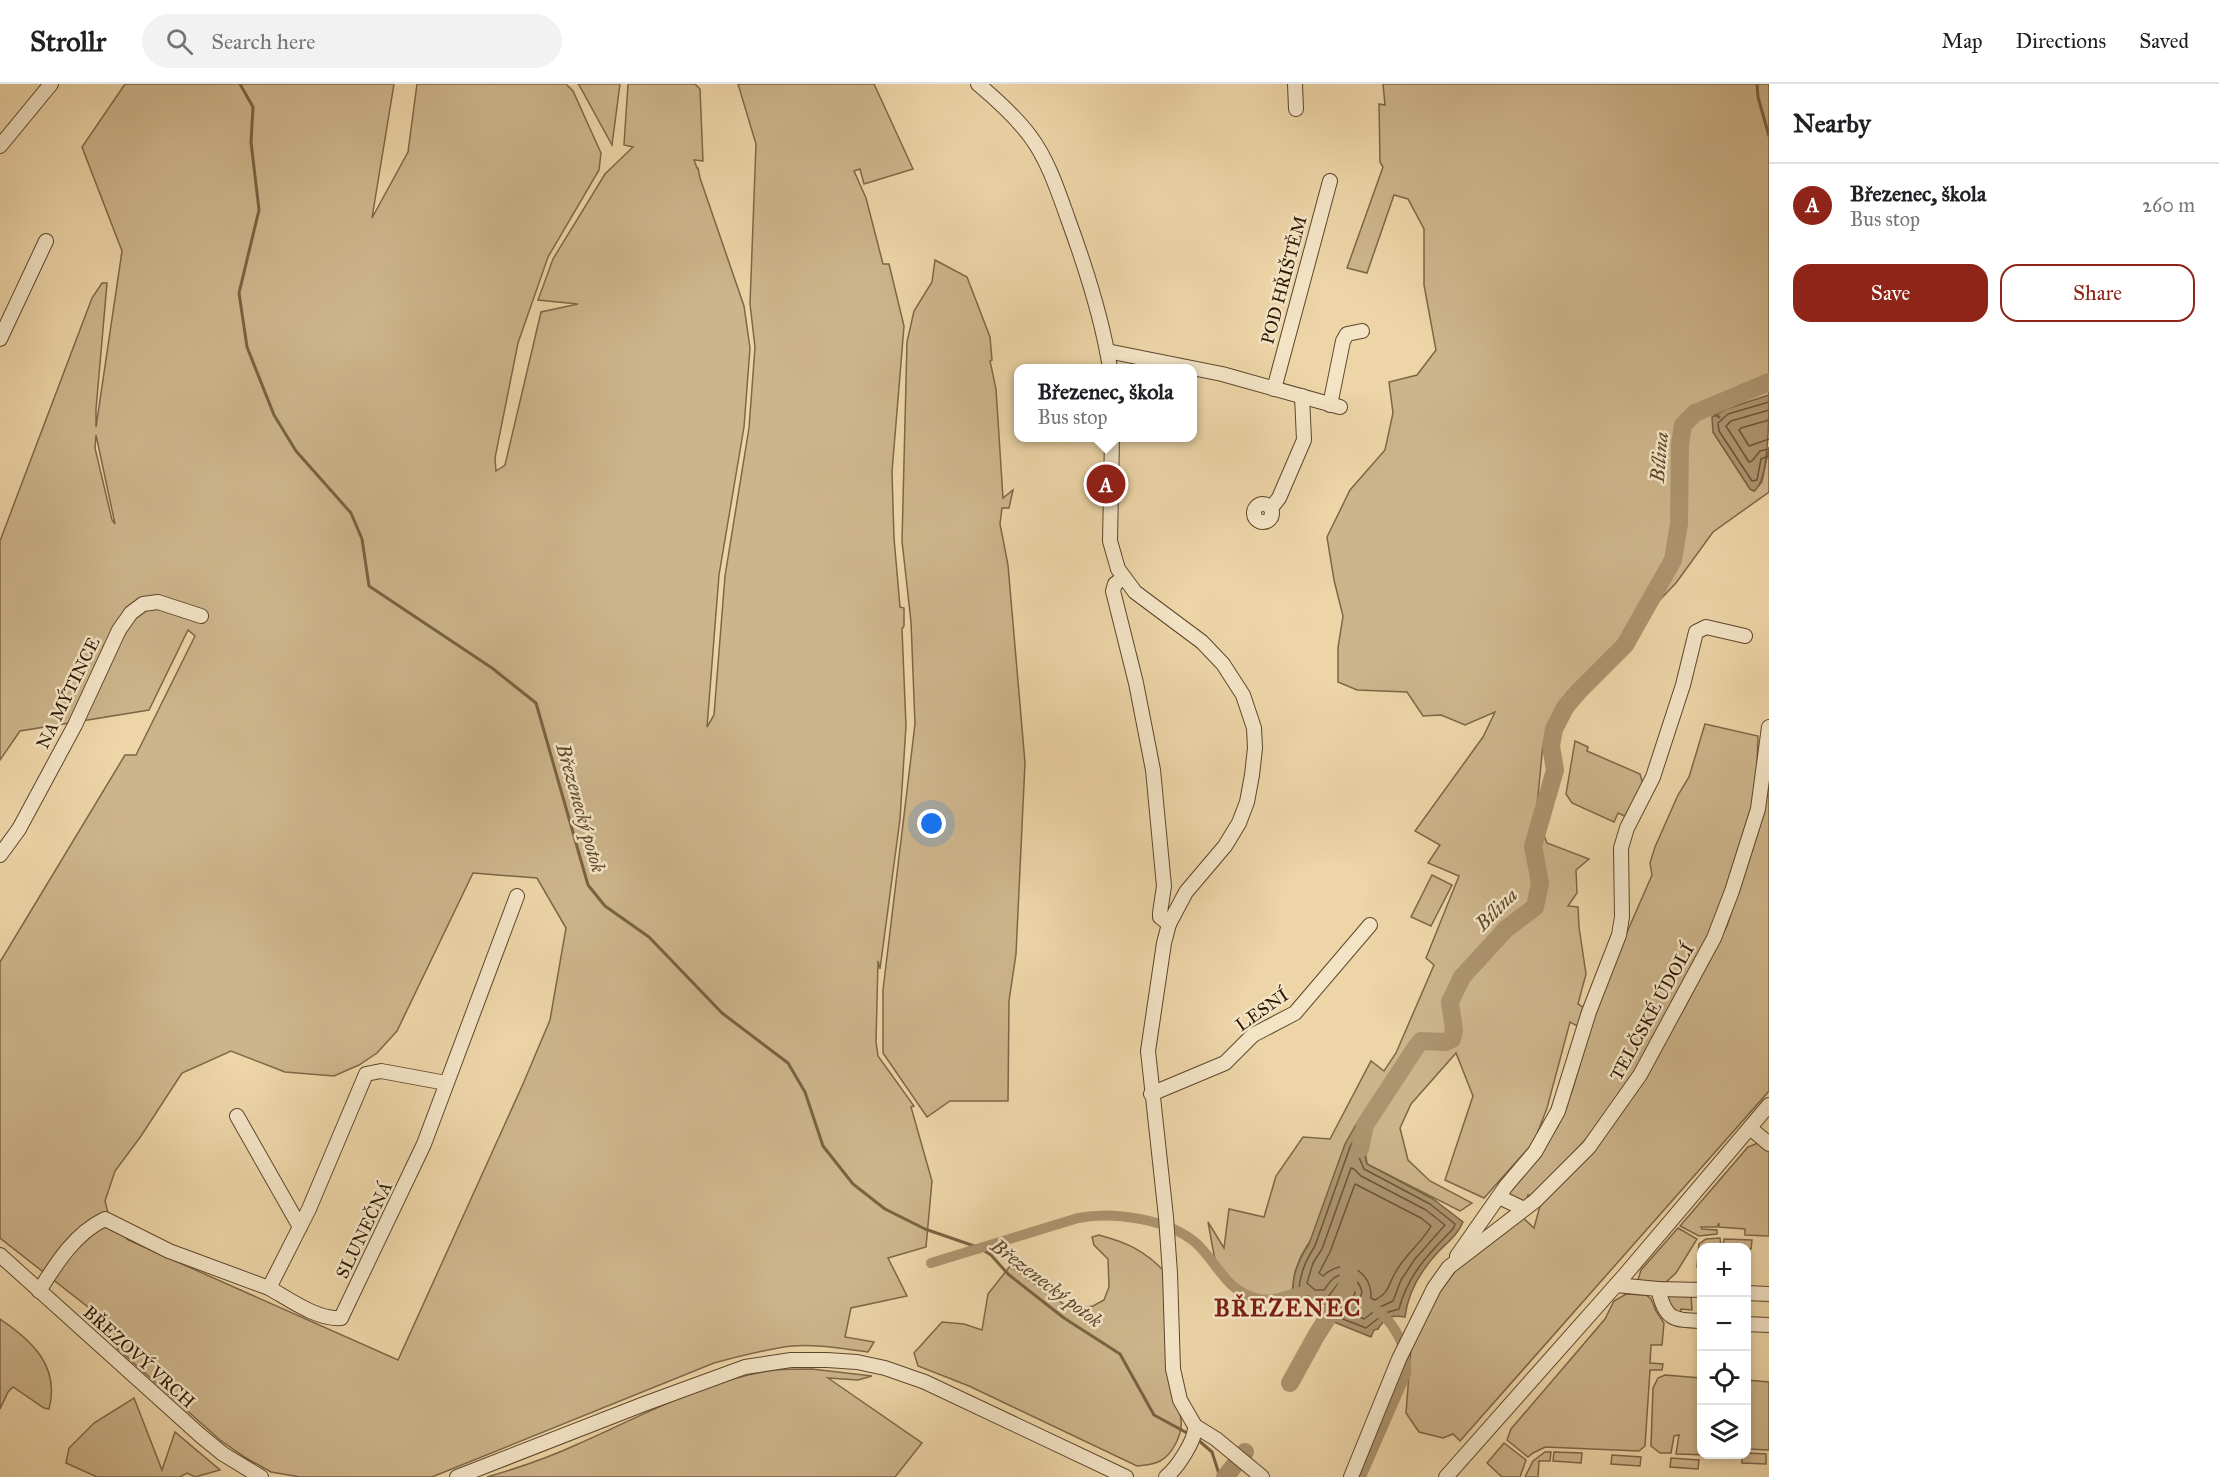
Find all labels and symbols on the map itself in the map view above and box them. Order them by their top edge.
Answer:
street label: POD HŘIŠTĚM [1255,213,1312,347]
water label: Bílina [1645,431,1673,484]
pin: A [1086,462,1126,506]
street label: NA MÝTINCE [29,632,105,752]
water label: Březenecký potok [550,740,611,876]
your location [917,809,946,838]
water label: Bílina [1469,883,1522,936]
street label: TELČSKÉ ÚDOLÍ [1603,938,1699,1085]
street label: LESNÍ [1230,982,1293,1036]
street label: SLUNEČNÁ [329,1177,397,1282]
water label: Březenecký potok [985,1233,1107,1334]
district label: BŘEZENEC [1214,1293,1362,1323]
street label: BŘEZOVÝ VRCH [79,1299,201,1413]

